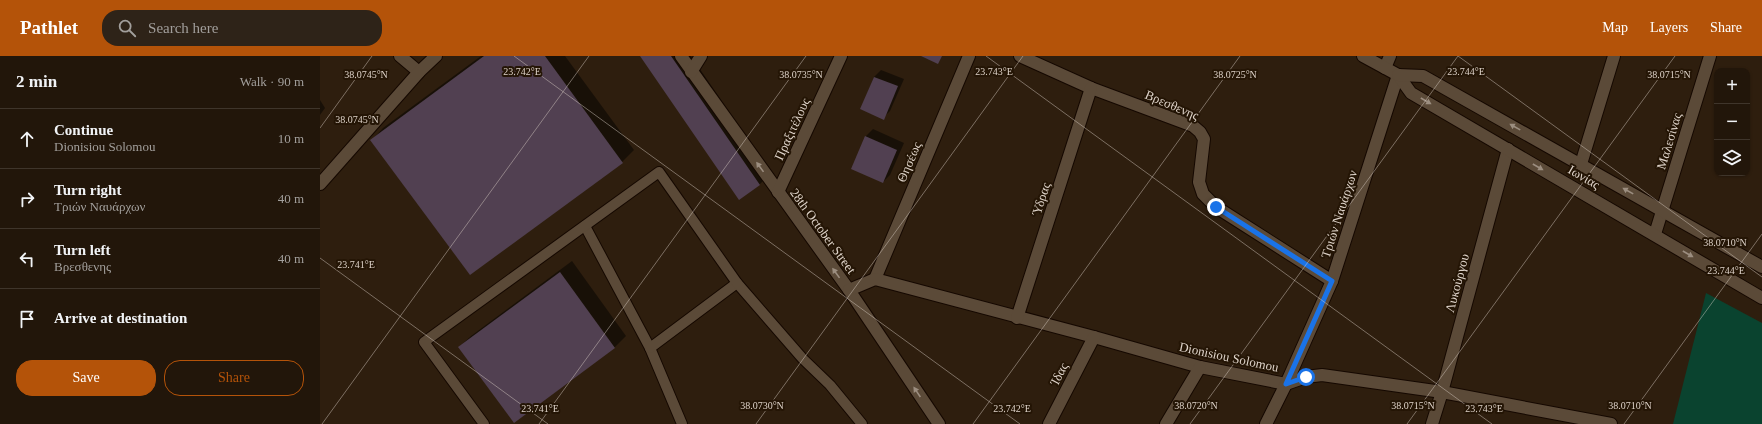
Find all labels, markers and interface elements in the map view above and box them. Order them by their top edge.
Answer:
search box [102,10,382,46]
text: Pathlet [20,17,78,38]
icon: search [116,17,138,39]
text: Search here [148,20,218,36]
text: Map [1602,20,1628,35]
text: Layers [1650,20,1688,35]
text: Share [1710,20,1742,35]
text: 23.742°E [503,66,541,77]
text: 23.743°E [975,66,1013,77]
text: 23.744°E [1447,66,1485,77]
map controls [1714,68,1750,176]
button: + [1714,68,1750,104]
text: 38.0745°N [344,69,388,80]
text: 38.0735°N [779,69,823,80]
text: 38.0725°N [1213,69,1257,80]
text: 38.0715°N [1647,69,1691,80]
text: 2 min [16,72,57,91]
text: Walk · 90 m [240,74,304,89]
street label: Βρεσθενης [1143,87,1202,123]
street label: Πραξιτέλους [771,95,813,163]
one-way arrow [1420,98,1432,105]
button: − [1714,104,1750,140]
street label: Μαλεσίνας [1653,110,1685,171]
text: 38.0745°N [335,114,379,125]
text: Continue [54,122,113,138]
one-way arrow [1509,124,1521,131]
icon: ahead [16,128,38,150]
text: 10 m [278,131,304,146]
text: Dionisiou Solomou [54,139,156,154]
street label: Θησέως [894,139,925,184]
button: layers [1714,140,1750,176]
one-way arrow [756,162,764,172]
street label: Ιωνίας [1565,162,1603,192]
one-way arrow [1532,163,1544,170]
street label: Τριών Ναυάρχων [1318,168,1360,260]
street label: Ύδρας [1028,180,1054,218]
text: Turn right [54,182,121,198]
street label: 28th October Street [787,185,859,277]
one-way arrow [1622,187,1634,194]
icon: right [16,188,38,210]
text: 40 m [278,191,304,206]
route end [1207,198,1225,216]
text: Τριών Ναυάρχων [54,199,145,214]
text: 38.0710°N [1703,237,1747,248]
text: Turn left [54,242,111,258]
icon: left [16,248,38,270]
text: 40 m [278,251,304,266]
one-way arrow [1682,251,1694,258]
street label: Λυκούργου [1442,252,1472,314]
text: Βρεσθενης [54,259,111,274]
text: 23.741°E [337,259,375,270]
text: 23.744°E [1707,265,1745,276]
one-way arrow [832,267,840,278]
icon: arrive [16,308,38,330]
text: Arrive at destination [54,310,187,326]
street label: Dionisiou Solomou [1178,339,1281,375]
street label: Ίδας [1046,359,1072,389]
button: Save [16,360,156,396]
button: Share [164,360,304,396]
route start [1297,368,1315,386]
one-way arrow [913,386,921,397]
text: 38.0730°N [740,400,784,411]
text: 38.0720°N [1174,400,1218,411]
text: 38.0715°N [1391,400,1435,411]
text: 38.0710°N [1608,400,1652,411]
text: 23.741°E [521,403,559,414]
text: 23.742°E [993,403,1031,414]
text: 23.743°E [1465,403,1503,414]

